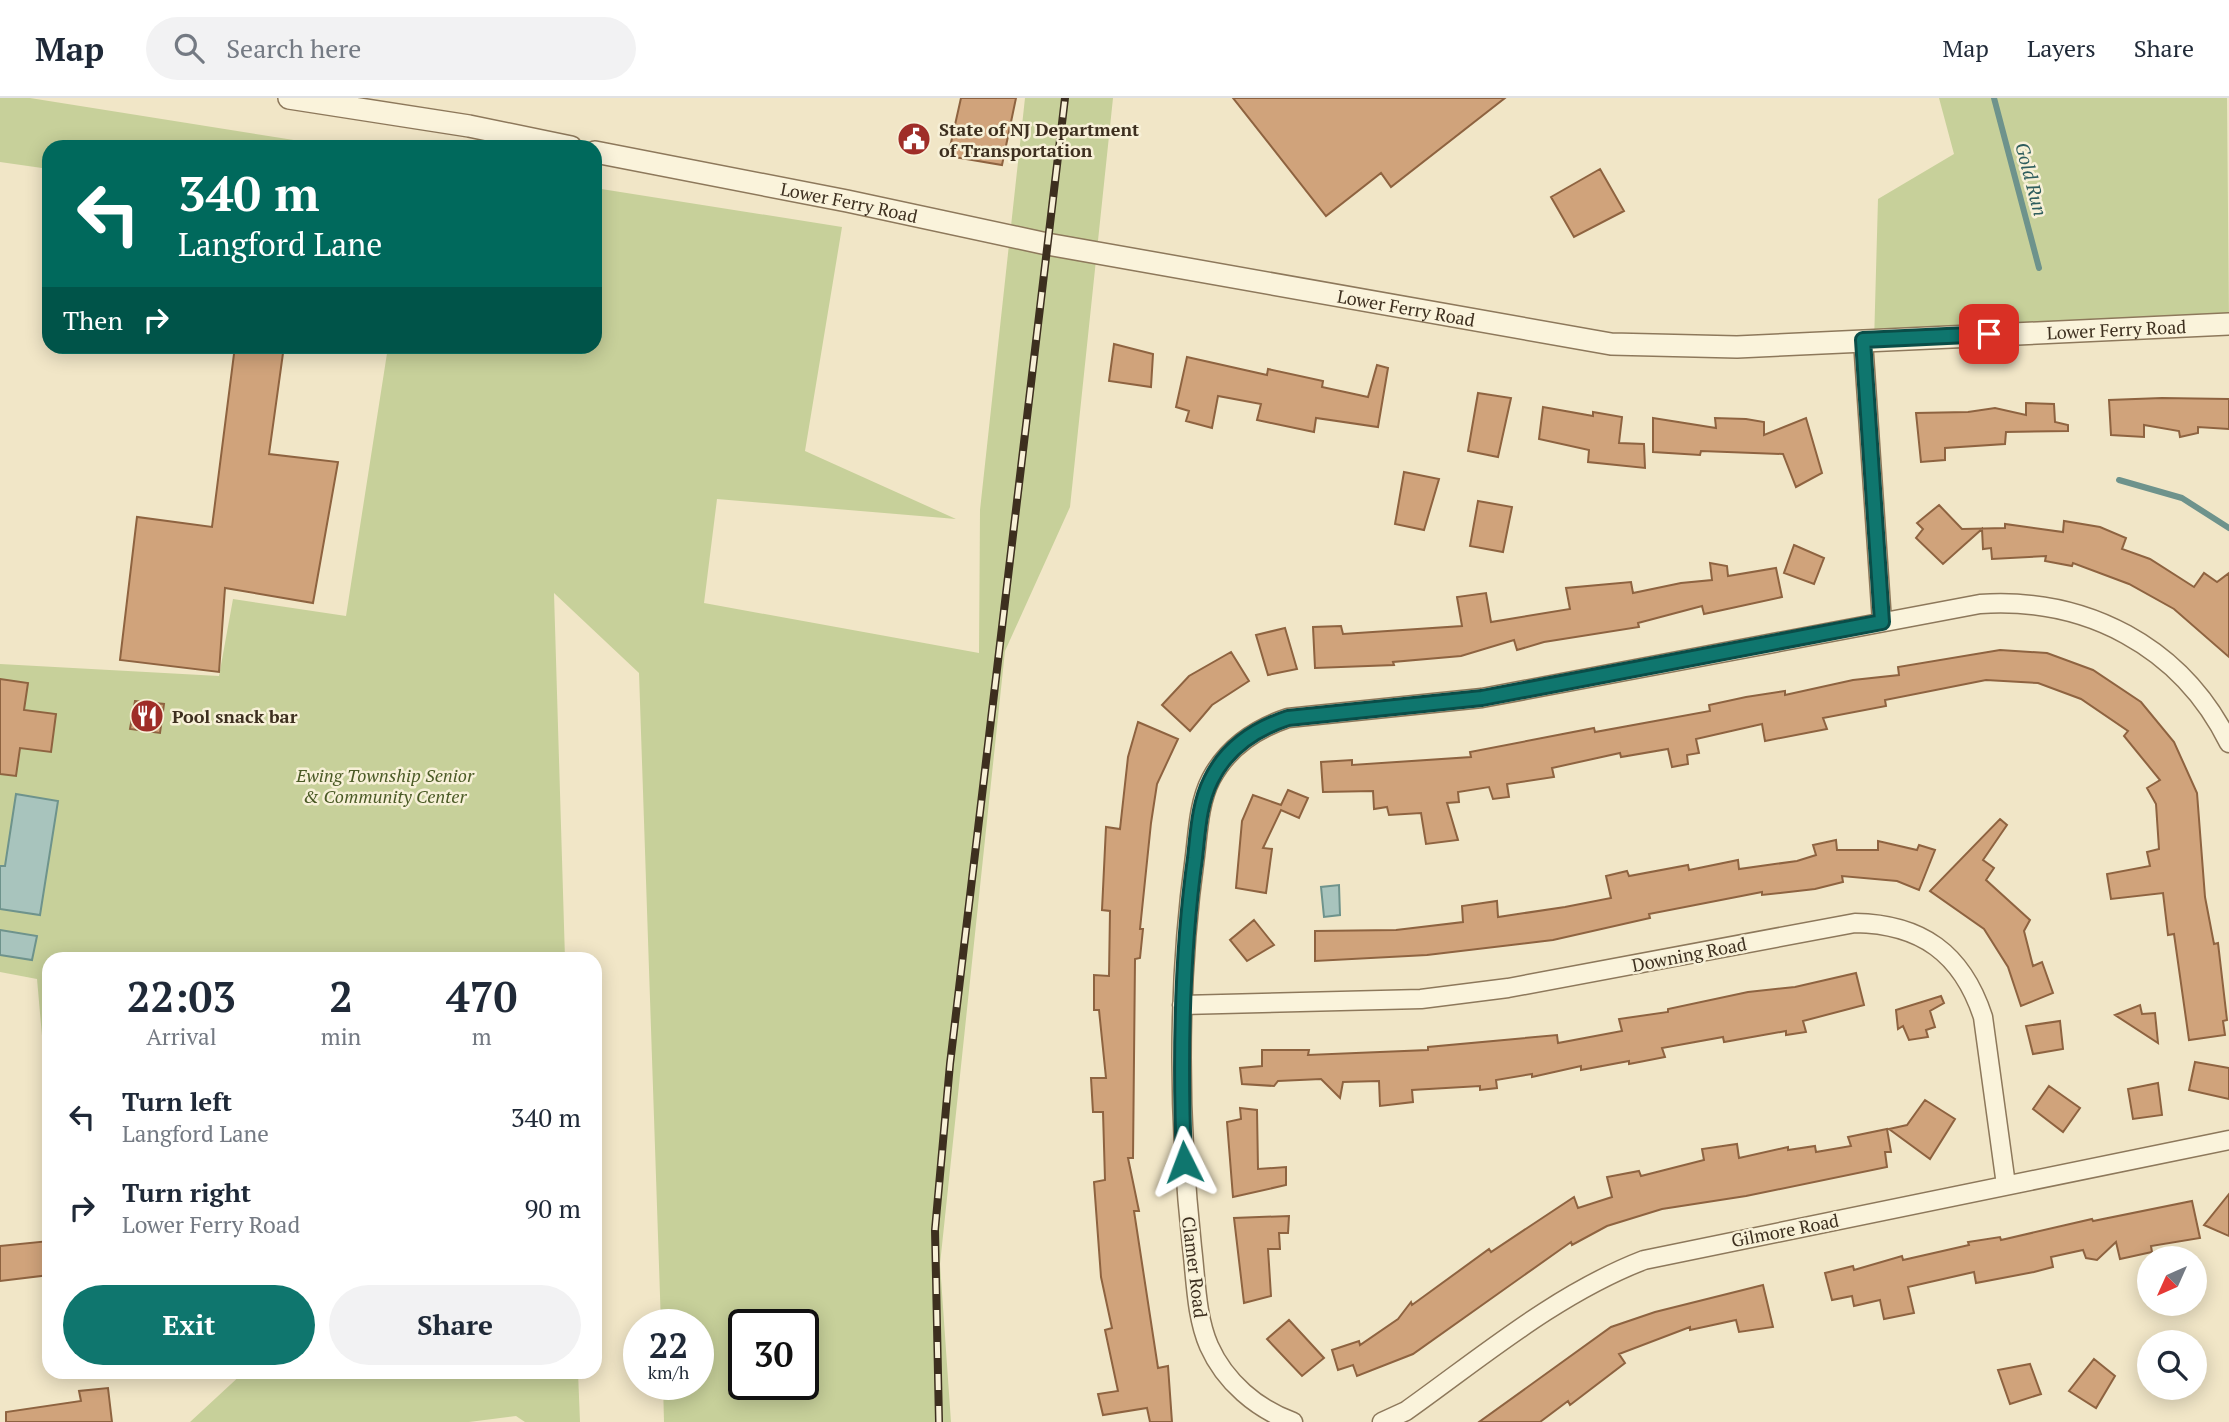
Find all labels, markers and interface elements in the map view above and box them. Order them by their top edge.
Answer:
search box [146,17,636,80]
text: Map [35,27,104,70]
icon: search [170,29,208,67]
text: Search here [226,31,361,65]
text: Map [1942,32,1989,64]
text: Layers [2027,32,2096,64]
text: Share [2134,32,2194,64]
place label: State of NJ Department of Transportation [939,117,1139,162]
public building icon: State of NJ Department of Transportation [895,120,933,158]
water label: Gold Run [2010,139,2054,219]
text: 340 m [178,160,320,225]
icon: left [63,168,154,259]
street label: Lower Ferry Road [778,176,920,228]
text: Langford Lane [178,223,382,265]
street label: Lower Ferry Road [1335,284,1477,332]
icon: right [137,301,175,339]
text: Then [63,303,123,337]
pin [1959,304,2019,364]
street label: Lower Ferry Road [2046,314,2187,345]
icon: arrive [1970,315,2008,353]
restaurant icon: Pool snack bar [128,697,166,735]
place label: Pool snack bar [172,704,298,728]
park label: Ewing Township Senior & Community Center [295,763,475,808]
street label: Downing Road [1630,931,1748,977]
text: 22:03 [127,968,236,1024]
text: 2 [329,968,353,1024]
text: 470 [446,968,517,1024]
text: Arrival [146,1021,217,1052]
text: min [321,1021,361,1052]
text: m [472,1021,492,1052]
text: Turn left [122,1084,232,1118]
icon: left [63,1098,101,1136]
text: 340 m [511,1100,581,1134]
text: Langford Lane [122,1118,269,1149]
position arrow [1147,1125,1221,1199]
text: Turn right [122,1175,251,1209]
icon: right [63,1189,101,1227]
text: 90 m [525,1191,581,1225]
street label: Gilmore Road [1729,1208,1841,1252]
text: Lower Ferry Road [122,1209,300,1240]
street label: Clamer Road [1177,1215,1213,1319]
north arrow [2137,1246,2207,1316]
map controls [2137,1246,2207,1400]
button: Exit [63,1285,315,1365]
button: Share [329,1285,581,1365]
speed limit sign: 30 [728,1309,819,1400]
text: 22 [649,1322,688,1368]
button: search [2137,1330,2207,1400]
text: km/h [648,1360,689,1384]

